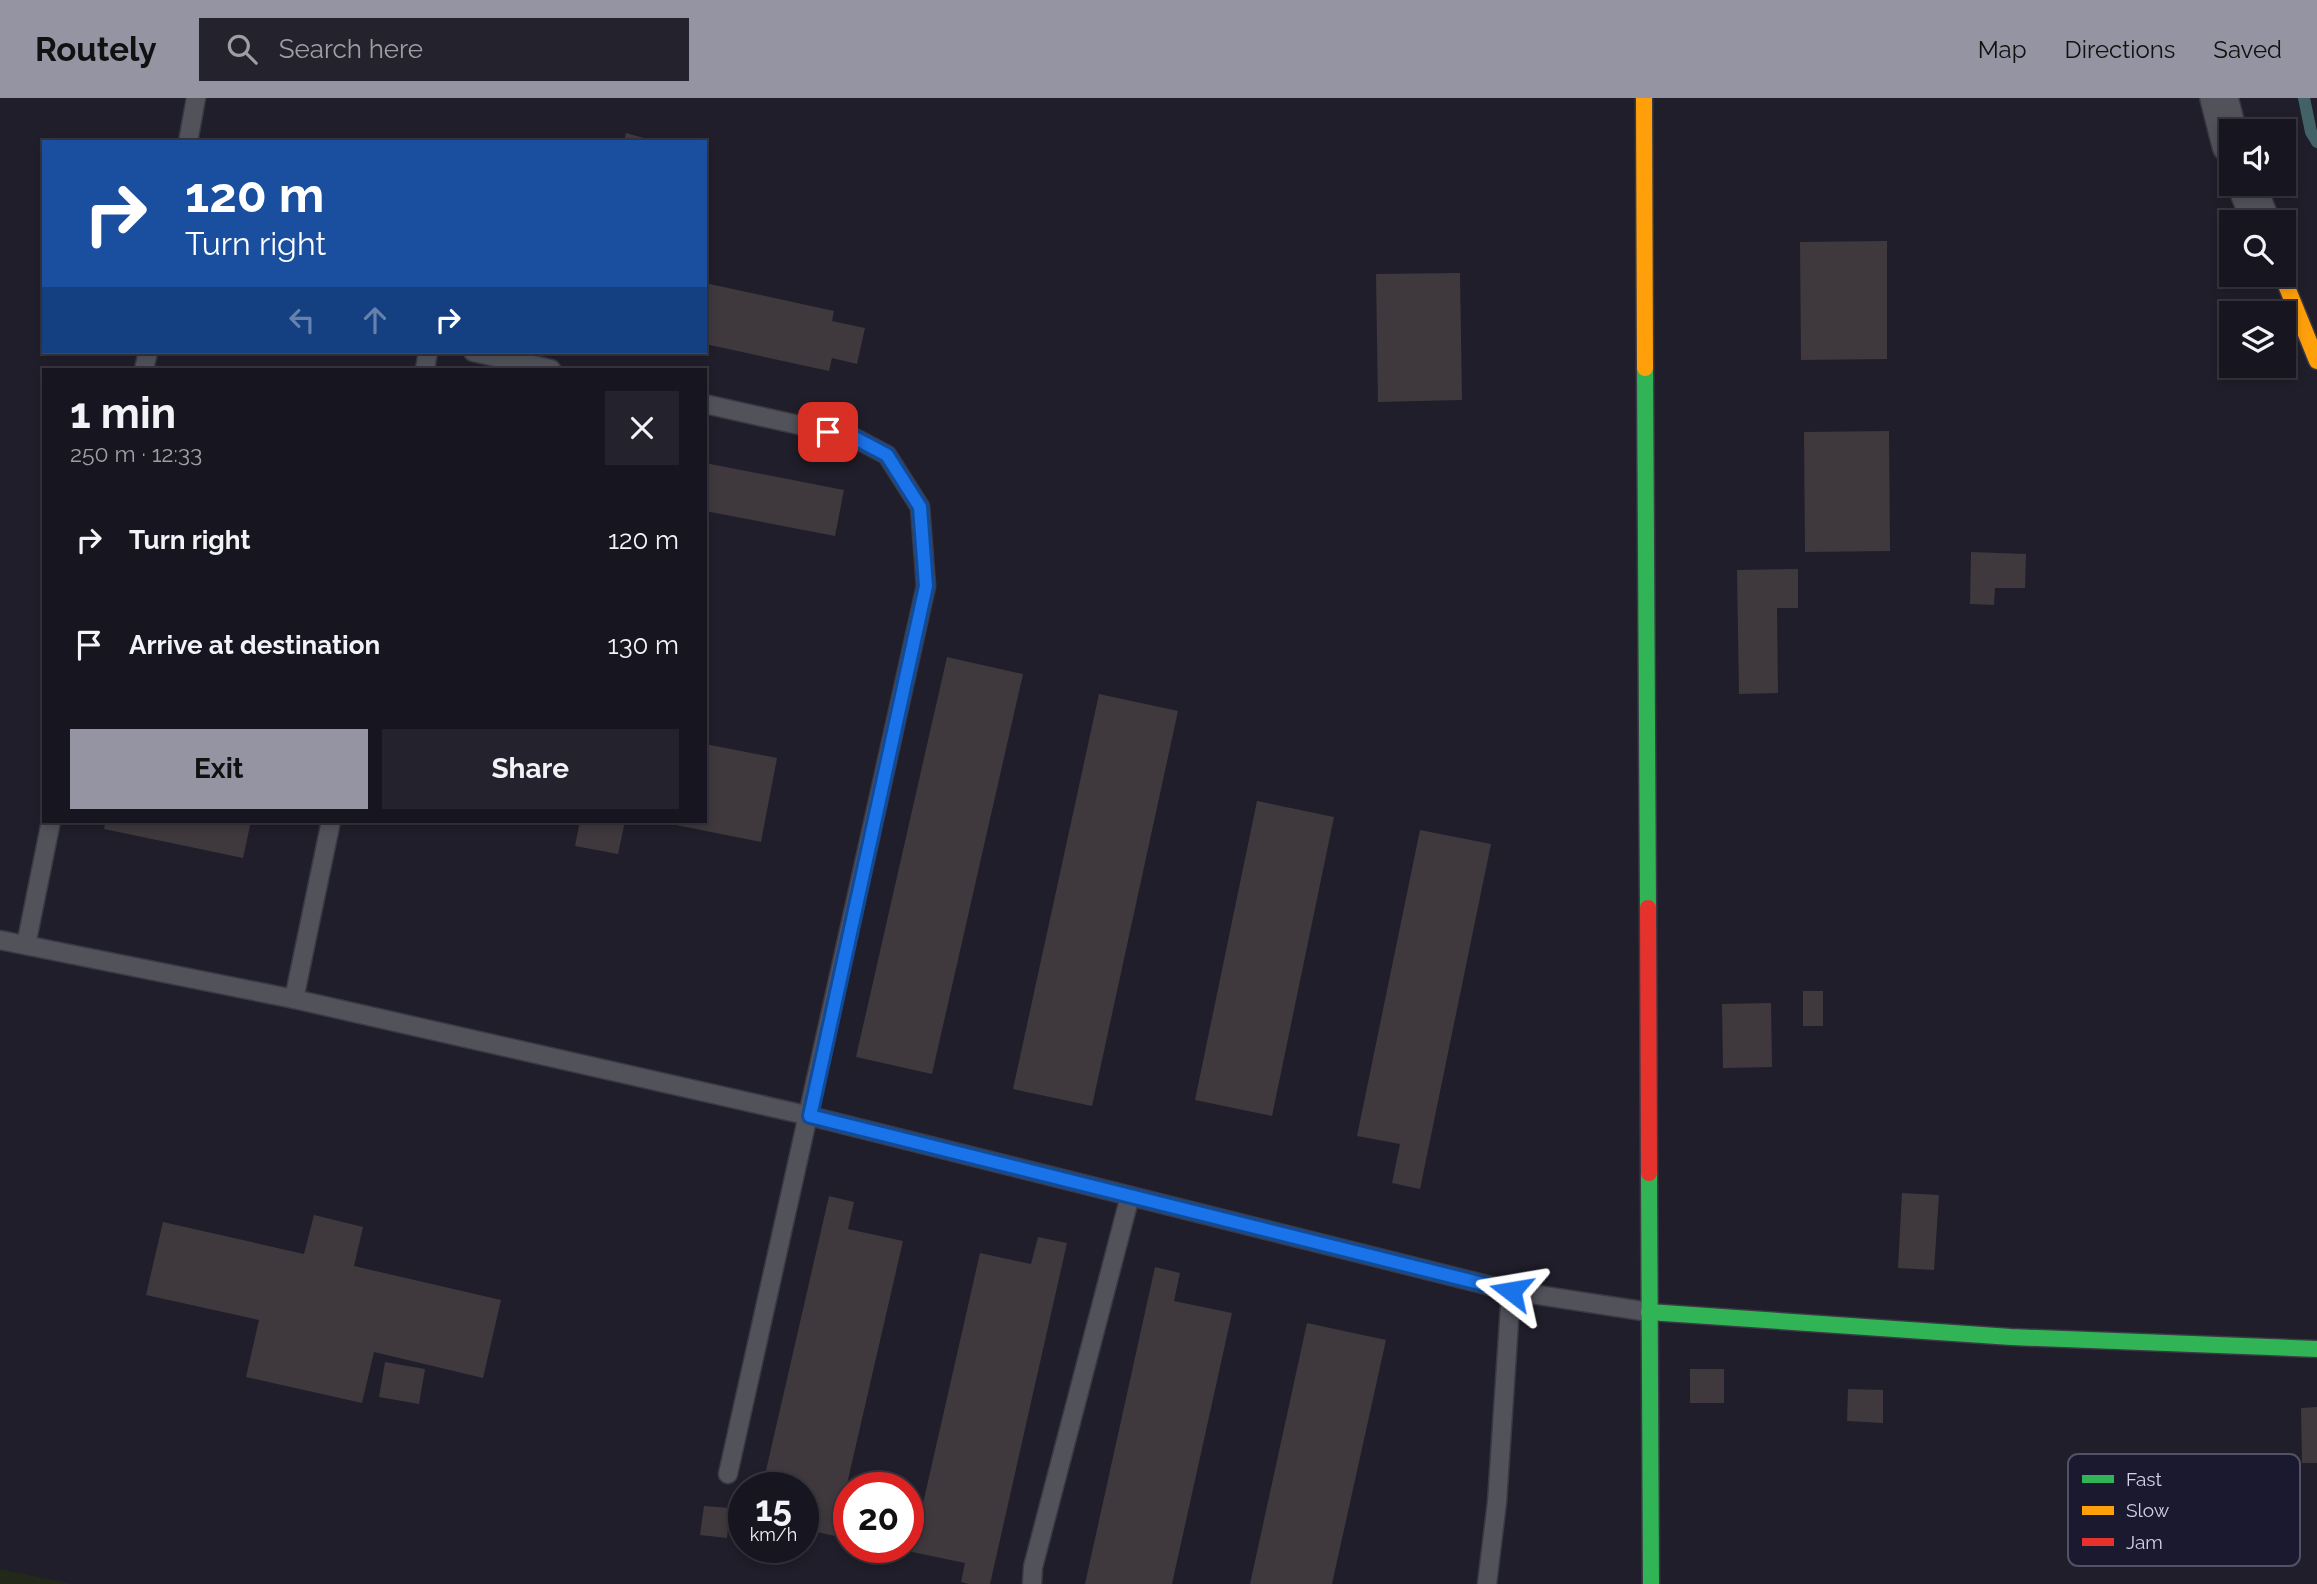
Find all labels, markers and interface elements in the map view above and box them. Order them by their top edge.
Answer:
search box [199,18,689,81]
text: Routely [35,30,157,69]
icon: search [223,30,261,68]
text: Search here [279,34,423,64]
text: Map [1978,35,2027,64]
text: Directions [2065,35,2175,64]
text: Saved [2213,35,2282,64]
map controls [2219,119,2296,378]
button: sound [2219,119,2296,196]
text: 120 m [185,166,324,223]
icon: right [70,168,161,259]
button: search [2219,210,2296,287]
text: Turn right [185,225,326,262]
icon: left [283,301,321,339]
icon: ahead [356,301,394,339]
icon: right [429,301,467,339]
button: layers [2219,301,2296,378]
text: 1 min [70,389,176,438]
button: close [605,391,679,465]
pin [798,402,858,462]
icon: arrive [809,413,847,451]
text: 250 m · 12:33 [70,440,202,467]
icon: right [70,521,108,559]
text: Turn right [129,525,250,555]
text: 120 m [608,525,679,555]
icon: arrive [70,626,108,664]
text: Arrive at destination [129,630,380,660]
text: 130 m [608,630,679,660]
button: Exit [70,729,368,809]
button: Share [382,729,679,809]
position arrow [1474,1254,1548,1328]
legend [2068,1454,2300,1566]
text: Fast [2126,1468,2162,1490]
speed limit sign: 20 [833,1472,924,1563]
text: 15 [755,1488,792,1529]
text: Slow [2126,1499,2170,1521]
text: km/h [750,1524,797,1545]
text: Jam [2126,1531,2163,1553]

